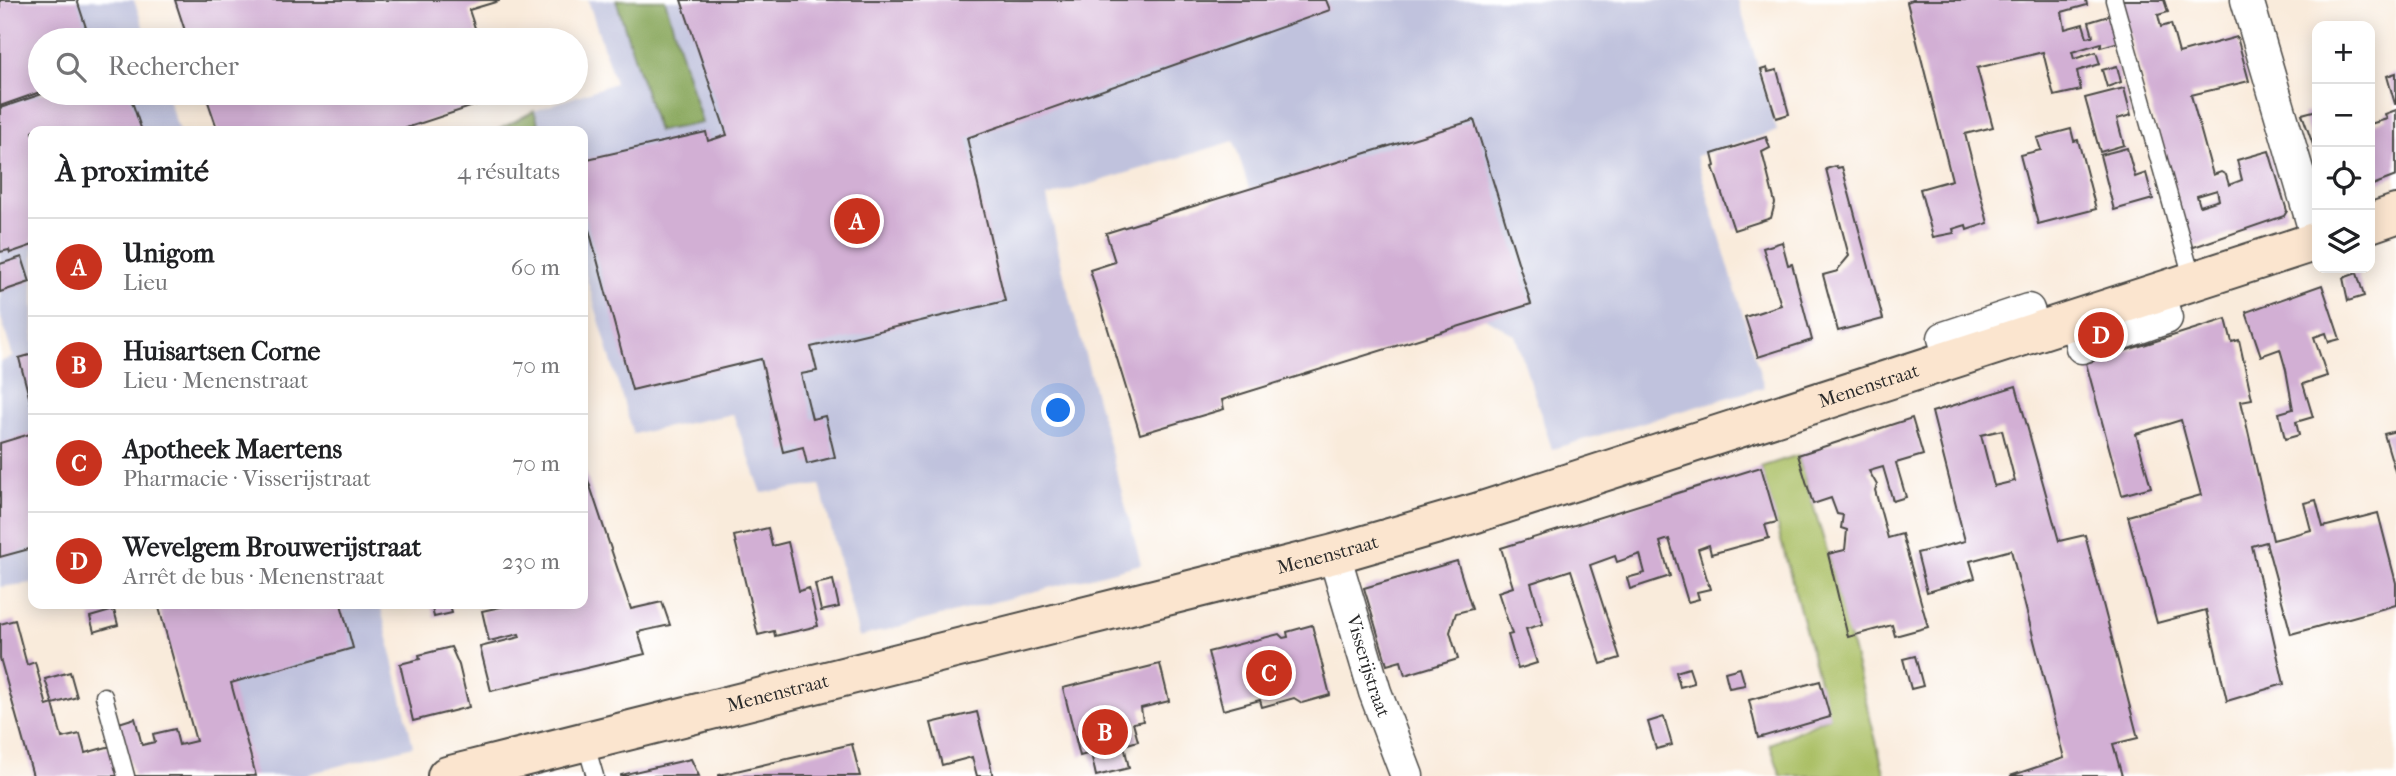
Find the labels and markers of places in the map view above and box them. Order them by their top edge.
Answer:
pin: A [834,195,880,247]
pin: D [2078,309,2124,361]
pin: C [1246,647,1292,699]
pin: B [1082,706,1128,758]

